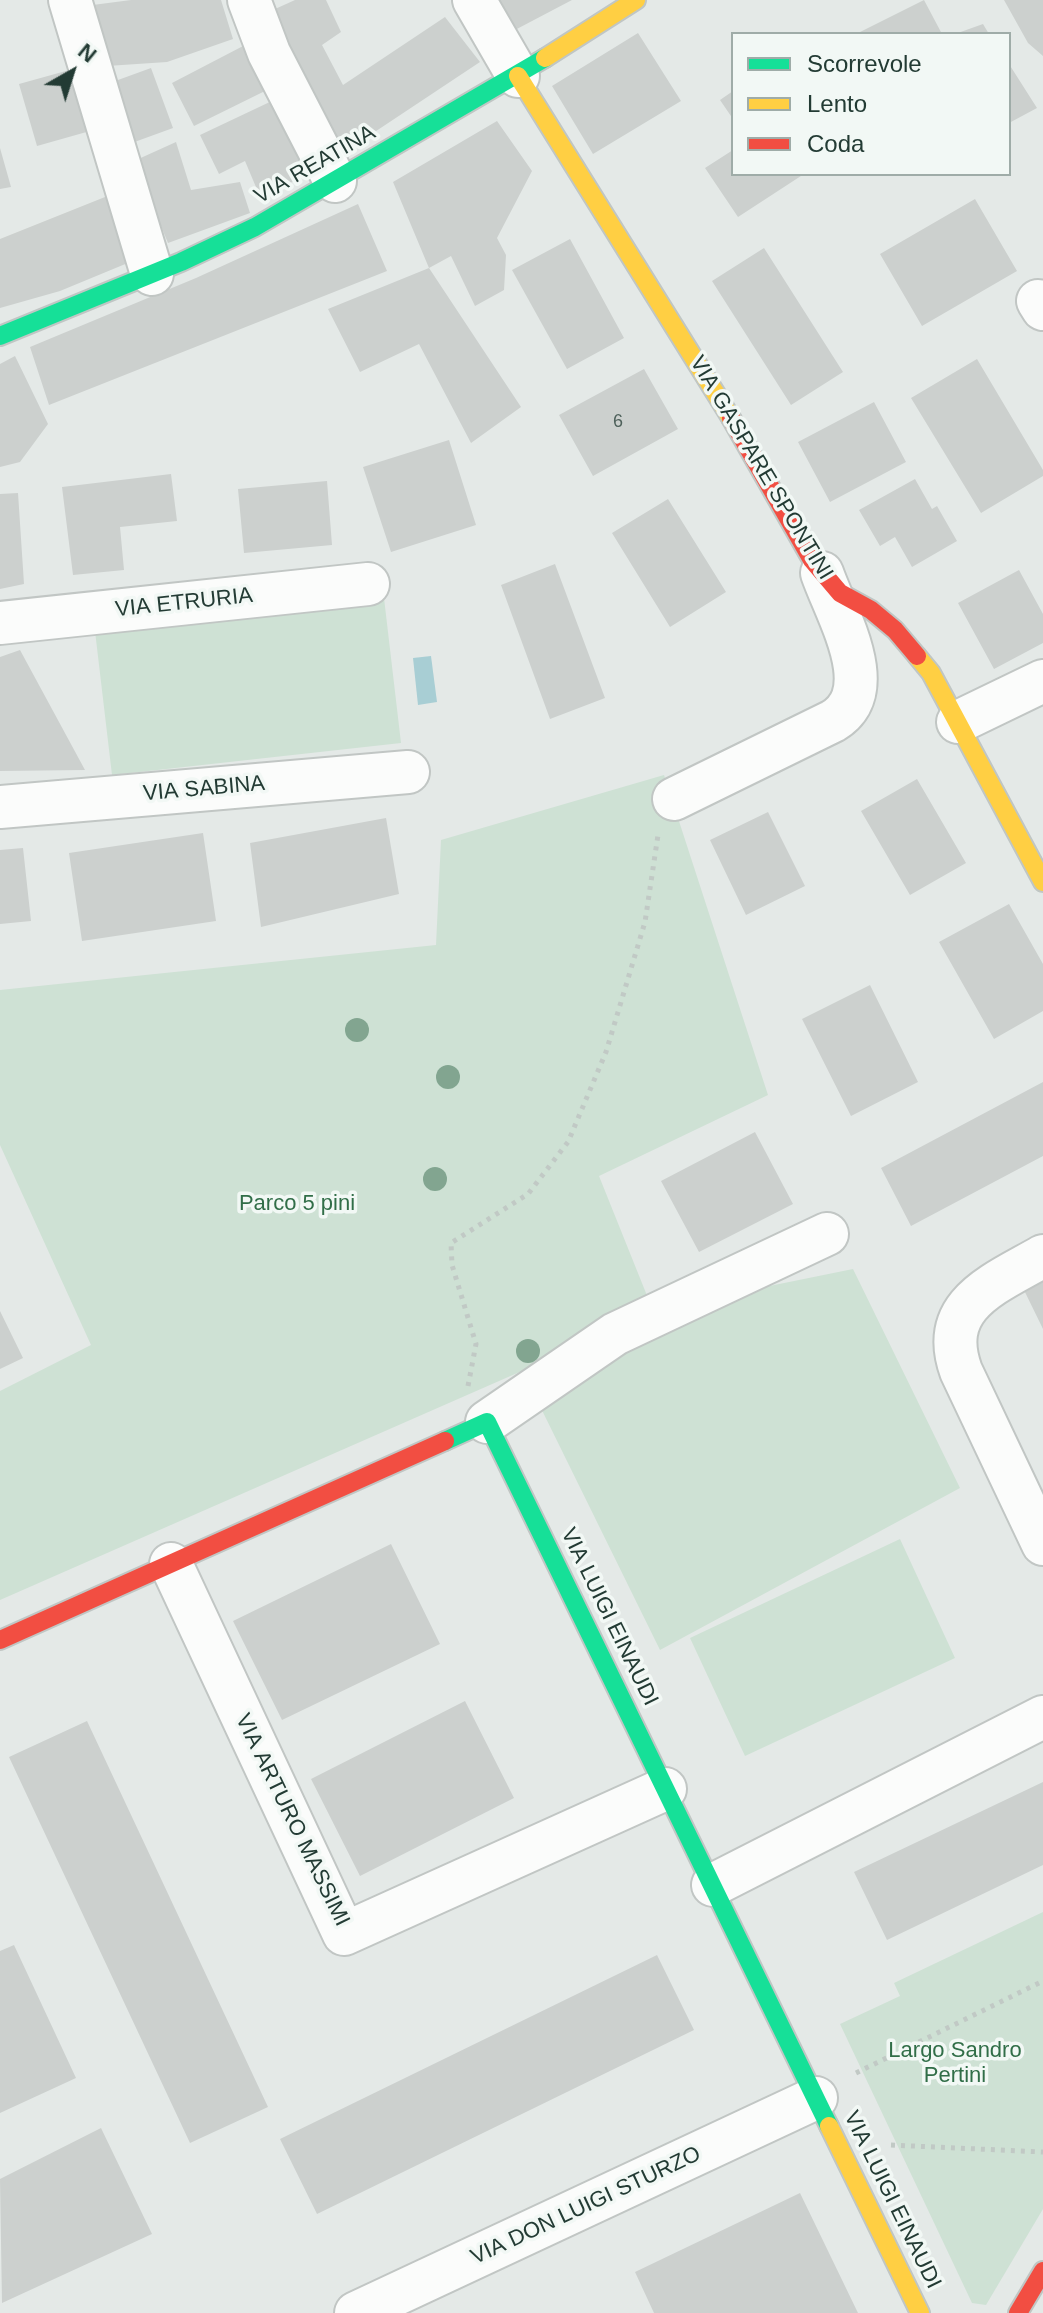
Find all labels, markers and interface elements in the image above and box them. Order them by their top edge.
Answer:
north arrow [32,32,112,112]
legend [731,32,1011,176]
text: N [73,38,101,68]
text: Scorrevole [807,50,922,77]
text: Lento [807,90,867,117]
street label: VIA REATINA [250,120,380,210]
text: Coda [807,130,864,157]
street label: VIA GASPARE SPONTINI [684,351,838,585]
house number: 6 [613,411,623,433]
street label: VIA ETRURIA [114,583,254,623]
street label: VIA SABINA [142,771,266,807]
park label: Parco 5 pini [239,1191,355,1217]
street label: VIA LUIGI EINAUDI [555,1524,663,1710]
street label: VIA ARTURO MASSIMI [229,1709,355,1931]
park label: Largo Sandro Pertini [888,2038,1022,2090]
street label: VIA LUIGI EINAUDI [838,2107,946,2293]
street label: VIA DON LUIGI STURZO [467,2141,705,2271]

